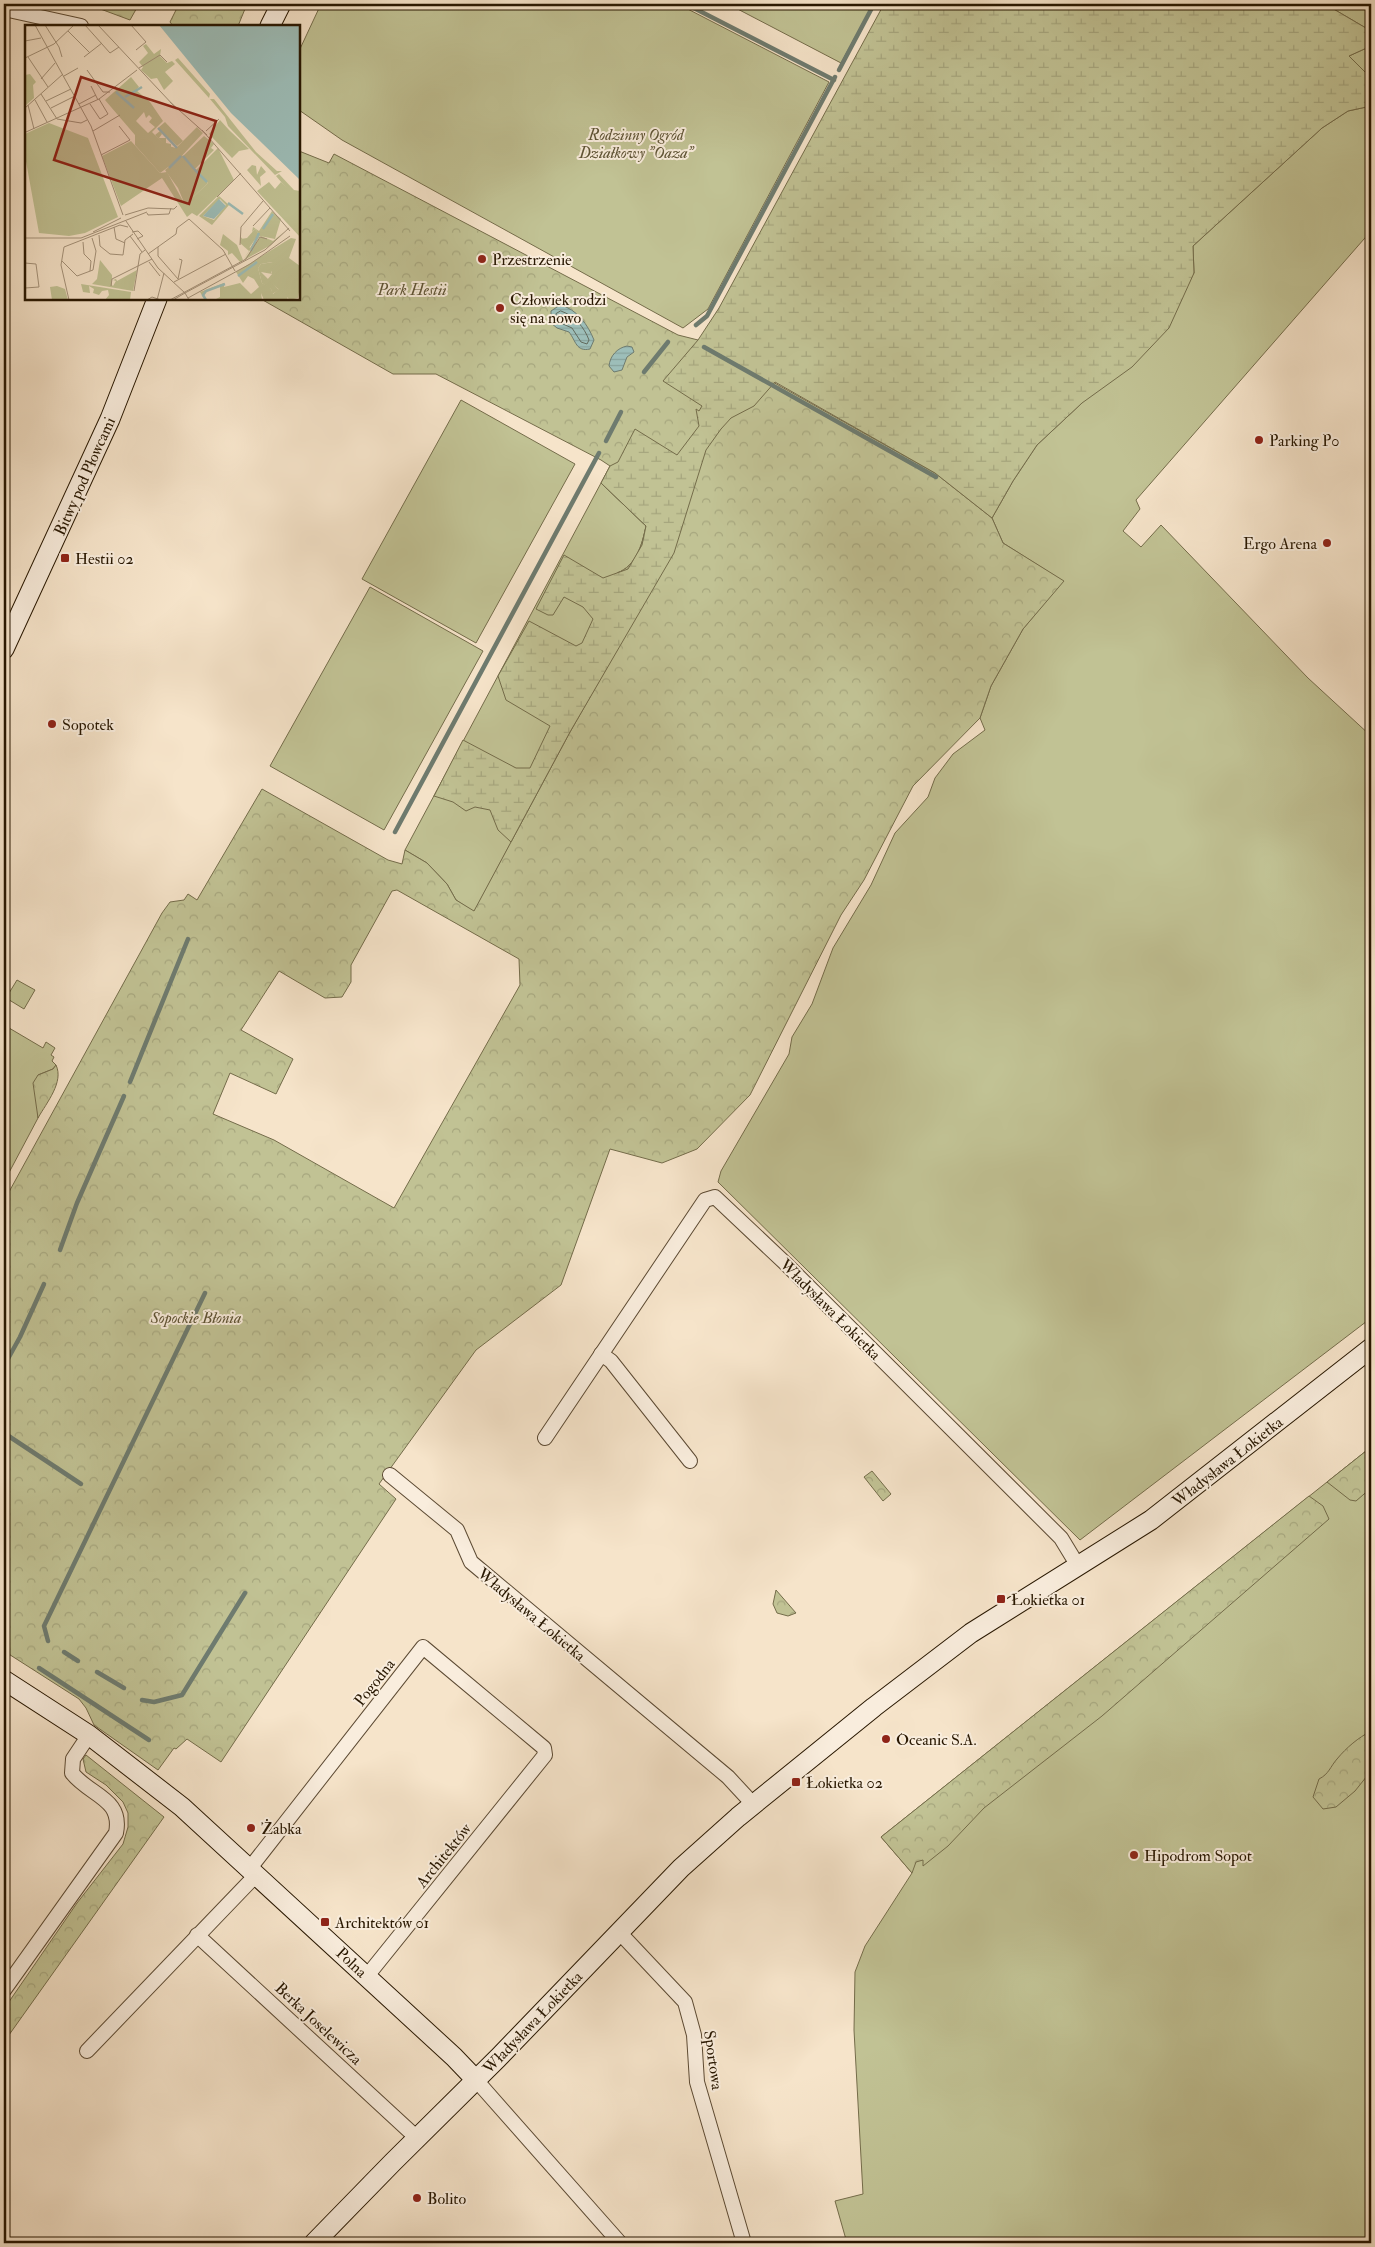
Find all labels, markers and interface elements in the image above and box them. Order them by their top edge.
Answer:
inset map [25,25,300,300]
park label: Rodzinny Ogród Działkowy "Oaza" [578,125,695,163]
place label: Przestrzenie [492,250,572,270]
marker: Przestrzenie [476,253,488,265]
park label: Park Hestii [376,280,447,300]
place label: Człowiek rodzi się na nowo [510,290,606,328]
marker: Człowiek rodzi się na nowo [494,302,506,314]
street label: Bitwy pod Płowcami [50,414,121,539]
place label: Parking P0 [1269,431,1339,451]
marker: Parking P0 [1253,434,1265,446]
place label: Ergo Arena [1243,534,1317,554]
marker: Ergo Arena [1321,537,1333,549]
place label: Hestii 02 [75,549,134,569]
marker: Hestii 02 [59,552,71,564]
place label: Sopotek [62,715,114,736]
marker: Sopotek [46,718,58,730]
street label: Władysława Łokietka [775,1254,885,1365]
park label: Sopockie Błonia [150,1308,241,1328]
street label: Władysława Łokietka [1167,1412,1287,1512]
street label: Władysława Łokietka [472,1563,590,1666]
place label: Łokietka 01 [1011,1590,1085,1610]
marker: Łokietka 01 [995,1593,1007,1605]
street label: Pogodna [350,1654,400,1710]
place label: Oceanic S.A. [896,1730,977,1750]
marker: Oceanic S.A. [880,1733,892,1745]
place label: Łokietka 02 [806,1773,883,1793]
marker: Łokietka 02 [790,1776,802,1788]
place label: Żabka [261,1818,302,1839]
street label: Architektów [411,1819,477,1893]
marker: Żabka [245,1822,257,1834]
place label: Hipodrom Sopot [1144,1846,1252,1867]
marker: Hipodrom Sopot [1128,1849,1140,1861]
place label: Architektów 01 [334,1913,429,1933]
marker: Architektów 01 [319,1916,331,1928]
street label: Polna [332,1943,371,1982]
street label: Władysława Łokietka [478,1967,587,2079]
street label: Berka Joselewicza [270,1978,366,2070]
street label: Sportowa [698,2029,727,2092]
place label: Bolito [427,2189,467,2209]
marker: Bolito [411,2192,423,2204]

